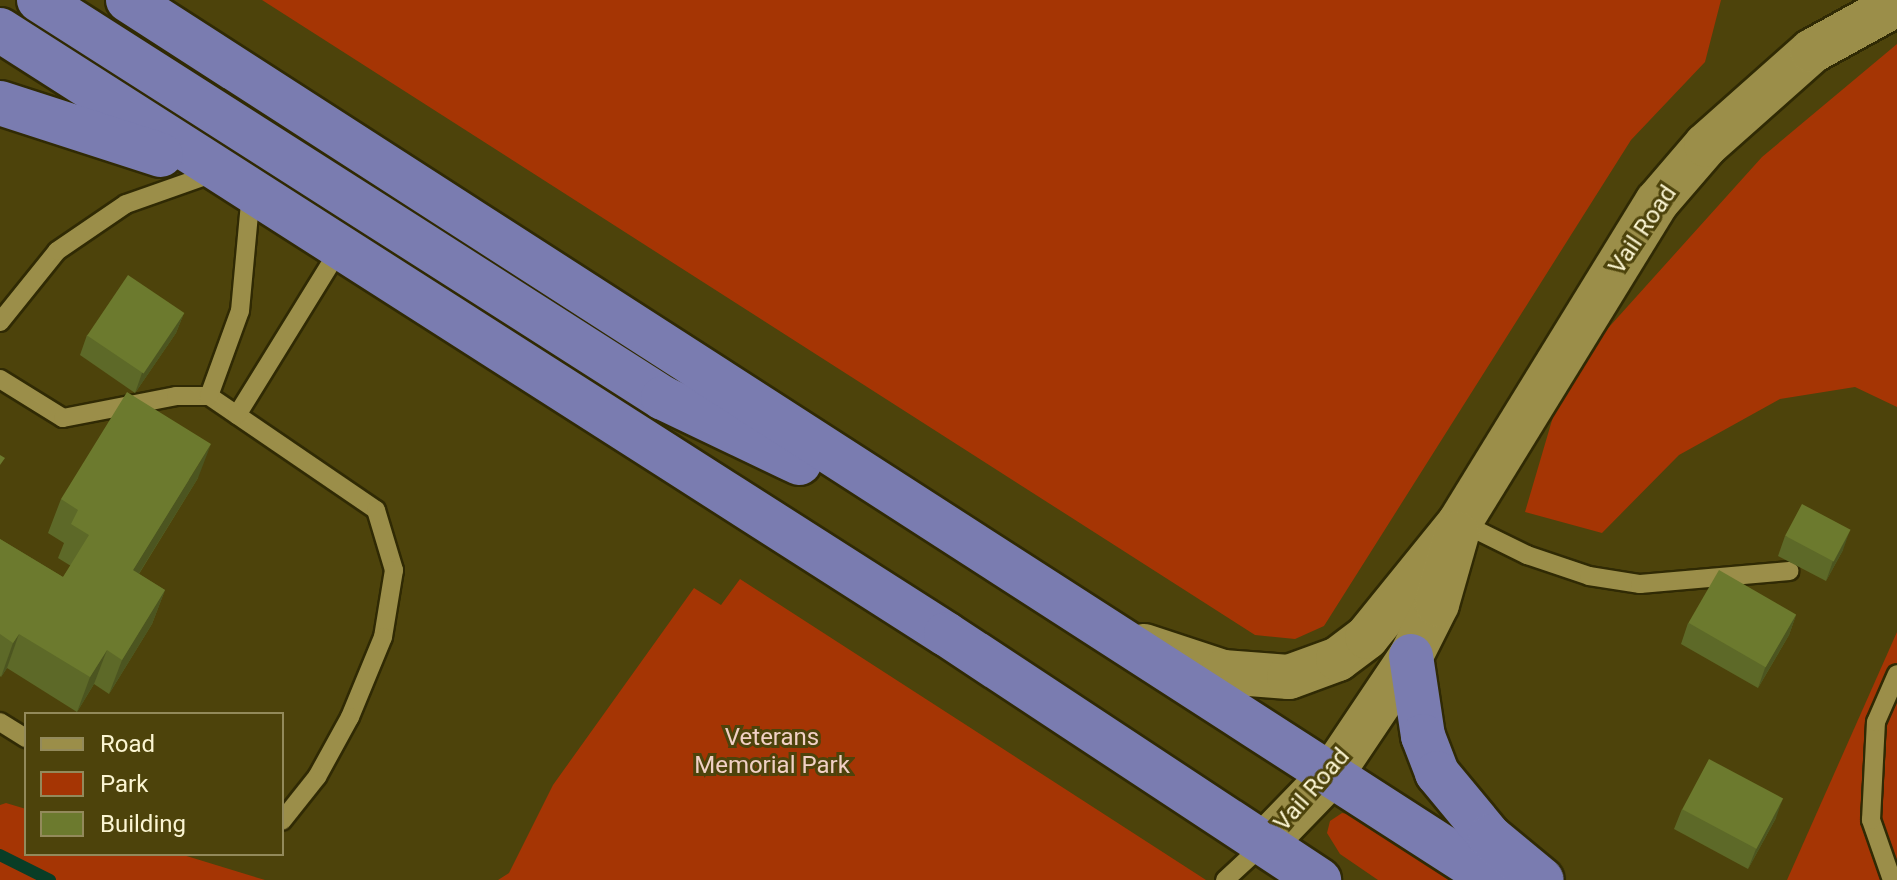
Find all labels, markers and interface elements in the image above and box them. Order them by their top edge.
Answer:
street label: Vail Road [1603,180,1683,280]
legend [24,712,284,856]
park label: Veterans Memorial Park [694,724,850,780]
text: Road [100,730,155,758]
street label: Vail Road [1268,743,1356,837]
text: Park [100,770,148,798]
text: Building [100,810,186,838]

